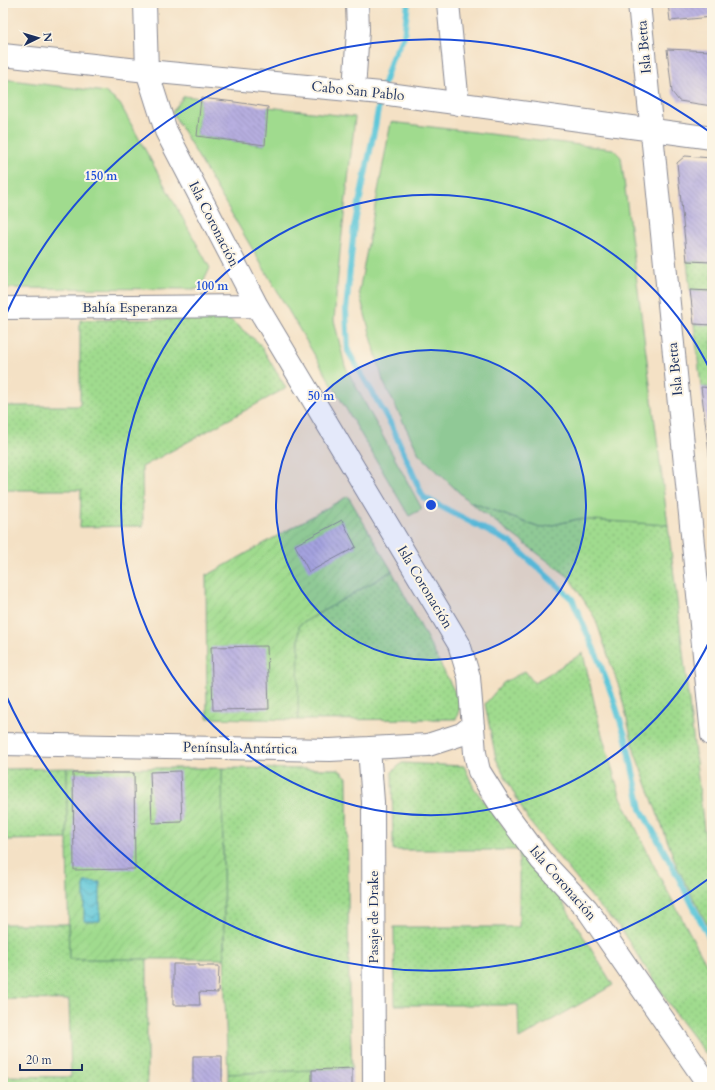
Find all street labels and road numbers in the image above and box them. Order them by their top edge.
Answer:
street label: Isla Betta [632,19,656,75]
street label: Cabo San Pablo [311,77,406,105]
street label: Isla Coronación [184,178,244,270]
street label: Bahía Esperanza [82,298,178,317]
street label: Isla Betta [663,341,687,397]
street label: Isla Coronación [393,542,457,632]
street label: Península Antártica [183,738,297,758]
street label: Isla Coronación [525,841,601,925]
street label: Pasaje de Drake [364,870,383,964]

